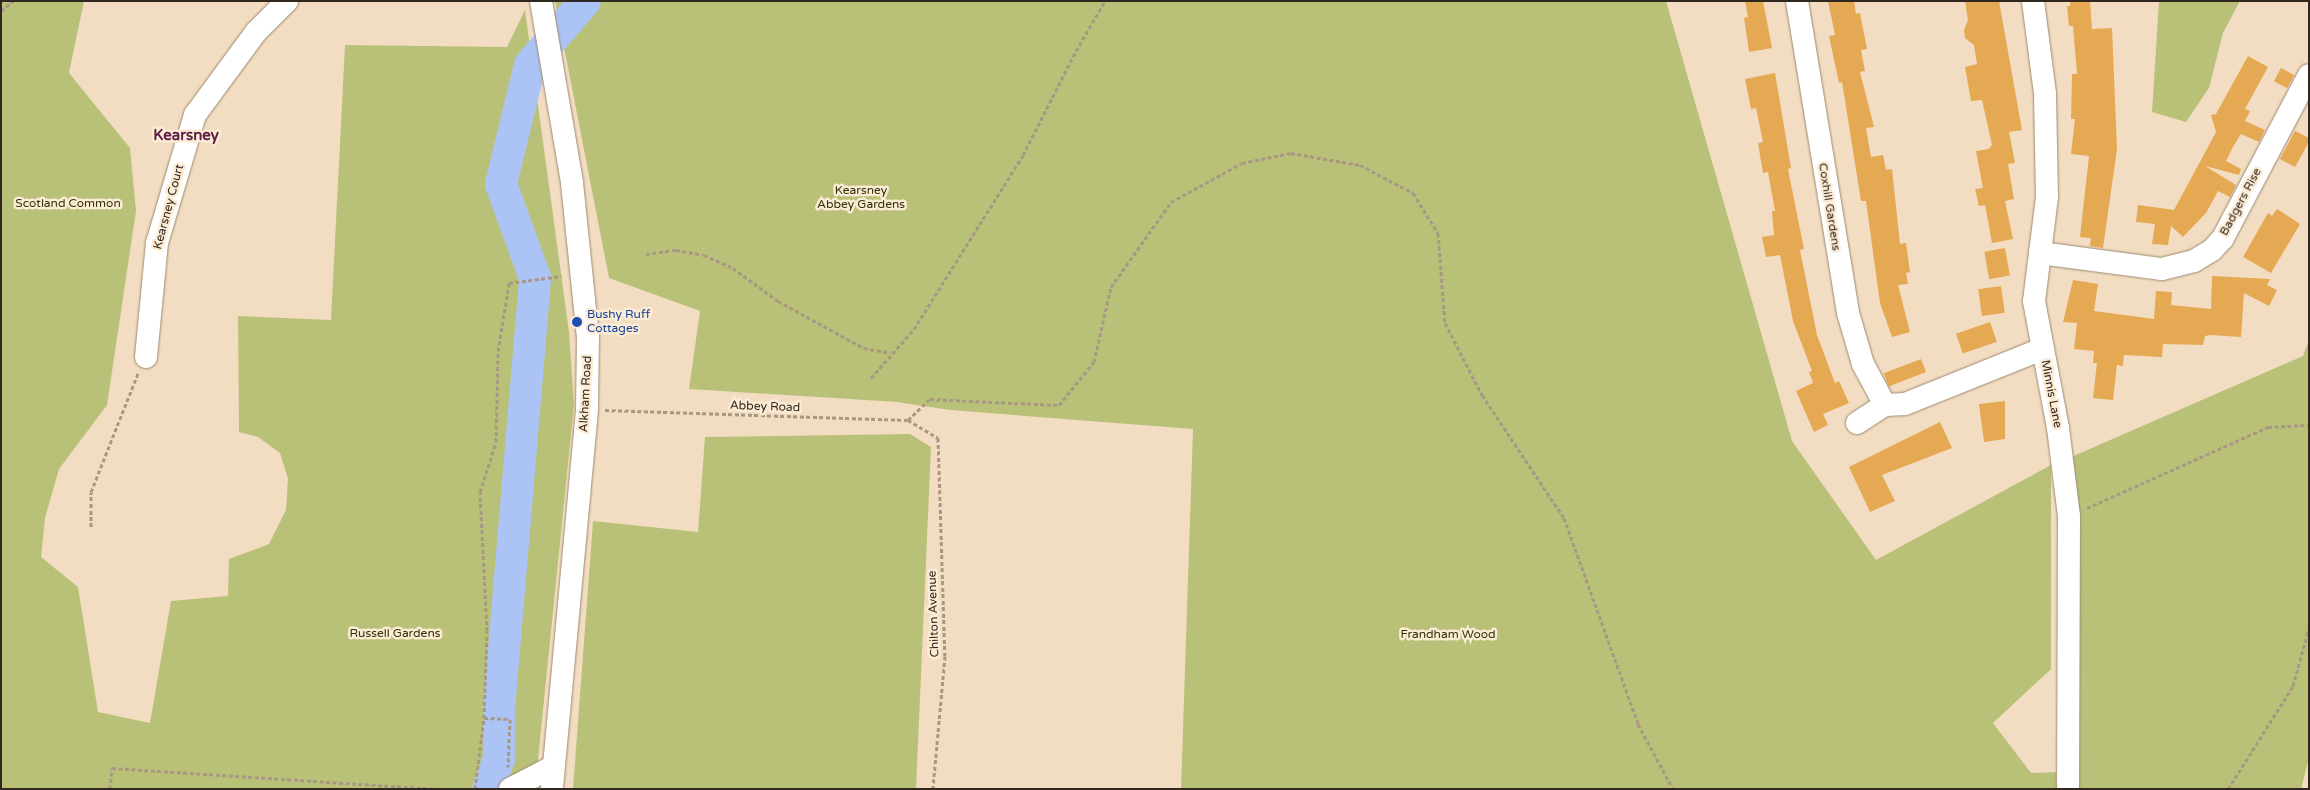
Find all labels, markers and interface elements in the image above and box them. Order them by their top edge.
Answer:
district label: Kearsney [153,127,219,145]
street label: Coxhill Gardens [1815,162,1843,252]
street label: Kearsney Court [151,163,187,251]
street label: Badgers Rise [2217,166,2265,238]
park label: Kearsney Abbey Gardens [817,184,905,212]
park label: Scotland Common [15,197,121,211]
place label: Bushy Ruff Cottages [587,308,650,336]
marker: Bushy Ruff Cottages [571,316,583,328]
street label: Alkham Road [577,355,595,433]
street label: Minnis Lane [2037,359,2065,429]
street label: Abbey Road [730,399,800,415]
street label: Chilton Avenue [925,570,943,658]
park label: Russell Gardens [350,627,440,641]
park label: Frandham Wood [1400,628,1496,642]

